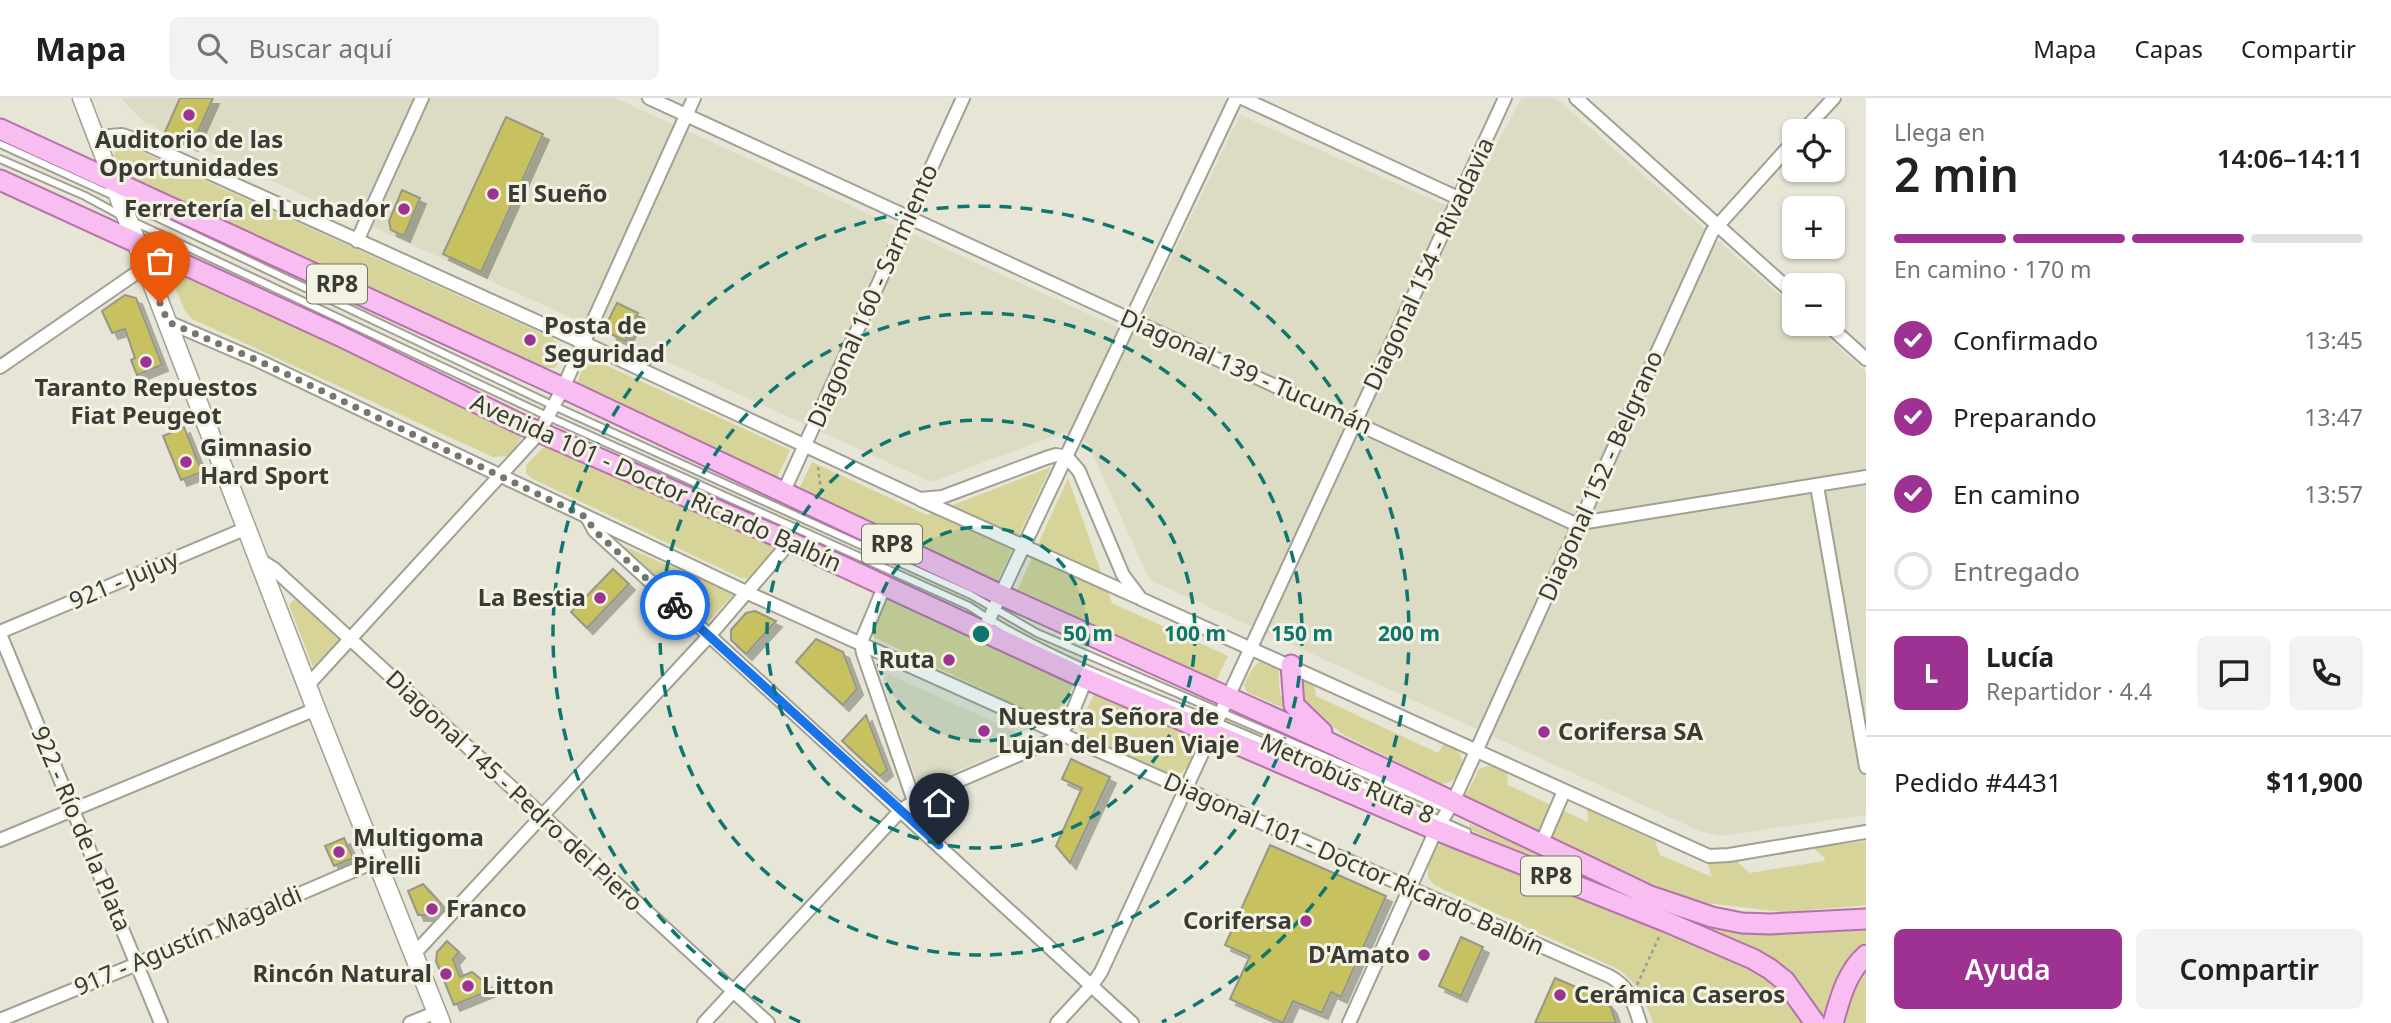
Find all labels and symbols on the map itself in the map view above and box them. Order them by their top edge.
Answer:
marker: Auditorio de las Oportunidades [181,107,197,123]
place label: Auditorio de las Oportunidades [95,122,283,183]
street label: Diagonal 154 - Rivadavia [1354,132,1501,395]
street label: Diagonal 160 - Sarmiento [799,158,945,432]
place label: El Sueño [507,176,608,209]
marker: El Sueño [485,186,501,202]
place label: Ferretería el Luchador [124,191,390,224]
marker: Ferretería el Luchador [396,201,412,217]
pin [130,231,190,303]
road number: RP8 [307,265,367,304]
street label: Diagonal 139 - Tucumán [1115,300,1378,441]
place label: Posta de Seguridad [544,308,665,369]
marker: Posta de Seguridad [522,332,538,348]
street label: Diagonal 152 - Belgrano [1529,345,1670,606]
marker: Taranto Repuestos Fiat Peugeot [138,354,154,370]
place label: Taranto Repuestos Fiat Peugeot [35,370,257,431]
street label: Avenida 101 - Doctor Ricardo Balbín [466,385,847,579]
place label: Gimnasio Hard Sport [200,430,329,491]
marker: Gimnasio Hard Sport [178,454,194,470]
road number: RP8 [862,524,922,564]
street label: 921 - Jujuy [64,540,184,616]
courier [640,570,710,640]
place label: La Bestia [478,580,586,613]
marker: La Bestia [592,590,608,606]
text: 50 m [1063,619,1113,647]
text: 100 m [1164,619,1226,647]
text: 150 m [1271,619,1333,647]
text: 200 m [1378,619,1440,647]
centre of rings [969,622,993,646]
place label: Ruta [879,642,935,675]
marker: Ruta [941,652,957,668]
street label: Diagonal 145 - Pedro del Piero [379,662,651,918]
place label: Nuestra Señora de Lujan del Buen Viaje [998,699,1240,760]
place label: Corifersa SA [1558,714,1704,747]
street label: 922 - Río de la Plata [24,721,141,936]
marker: Nuestra Señora de Lujan del Buen Viaje [976,723,992,739]
marker: Corifersa SA [1536,724,1552,740]
street label: Metrobús Ruta 8 [1255,725,1440,831]
street label: Diagonal 101 - Doctor Ricardo Balbín [1159,763,1550,962]
pin [909,773,969,845]
place label: Multigoma Pirelli [353,820,484,881]
marker: Multigoma Pirelli [331,844,347,860]
road number: RP8 [1521,856,1581,896]
street label: 917 - Agustín Magaldi [69,877,306,1003]
place label: Franco [446,891,527,924]
marker: Franco [424,901,440,917]
place label: Corifersa [1183,903,1292,936]
marker: Corifersa [1298,913,1314,929]
place label: D'Amato [1308,937,1410,970]
marker: D'Amato [1416,947,1432,963]
place label: Rincón Natural [253,956,432,989]
marker: Rincón Natural [438,966,454,982]
place label: Litton [482,968,554,1001]
place label: Cerámica Caseros [1574,977,1785,1010]
marker: Litton [460,978,476,994]
marker: Cerámica Caseros [1552,987,1568,1003]

